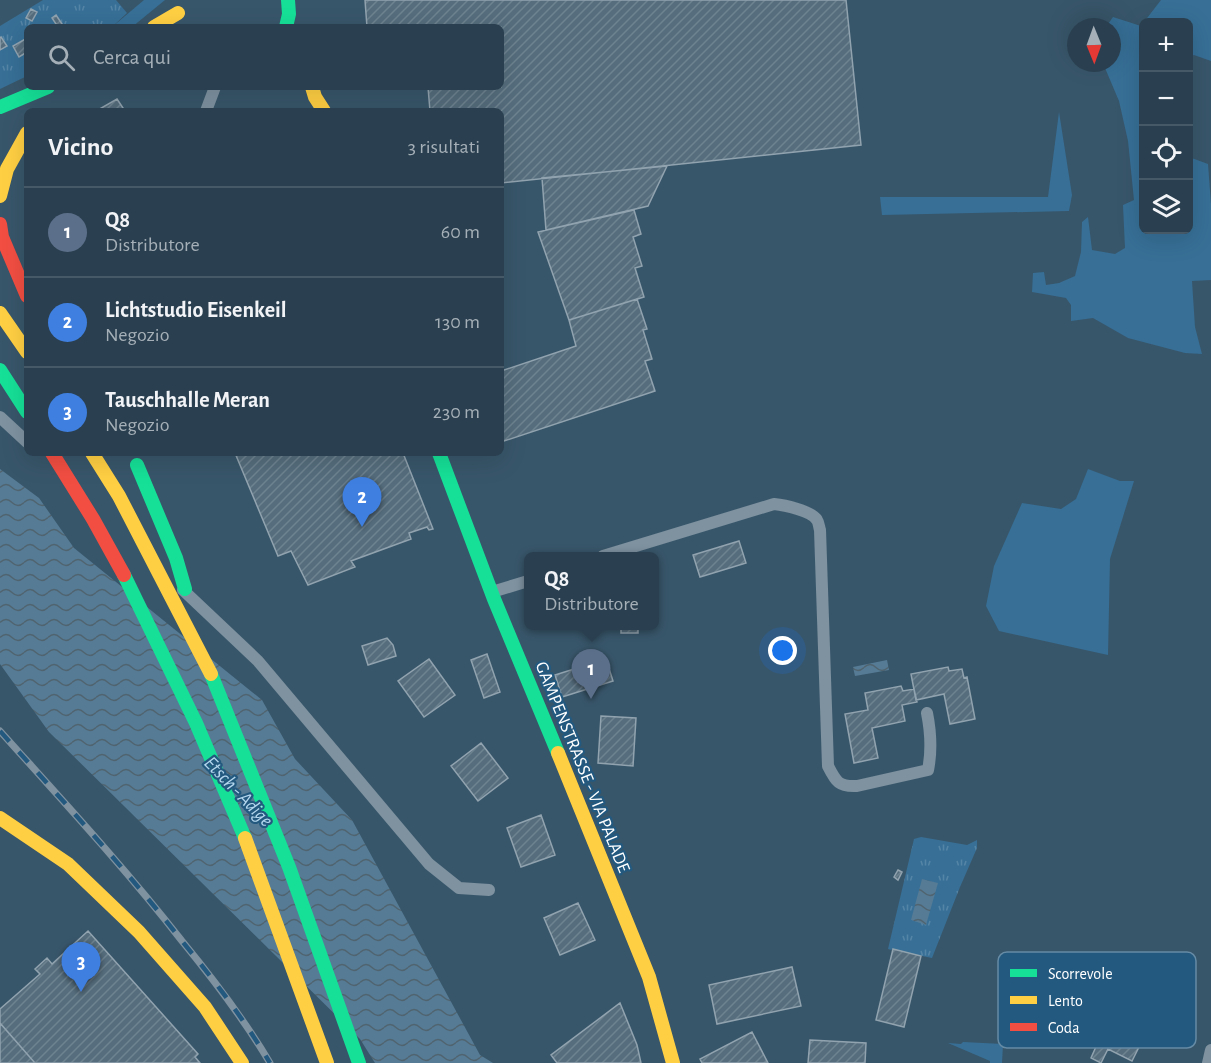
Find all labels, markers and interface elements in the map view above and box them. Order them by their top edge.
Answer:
north arrow [1067,18,1121,72]
map controls [1139,18,1193,234]
button: + [1139,18,1193,72]
search box [24,24,504,90]
icon: search [45,41,78,74]
text: Cerca qui [93,46,171,68]
button: − [1139,72,1193,126]
button: locate [1139,126,1193,180]
text: Vicino [48,134,113,160]
text: 3 risultati [408,137,480,157]
button: layers [1139,180,1193,234]
text: Q8 [105,209,130,231]
text: 1 [64,222,71,242]
text: 60 m [441,222,480,242]
text: Distributore [105,235,200,255]
text: Lichtstudio Eisenkeil [105,299,287,321]
text: 2 [63,312,72,332]
text: 130 m [435,312,480,332]
text: Negozio [105,325,169,345]
text: Tauschhalle Meran [105,389,270,411]
text: 3 [63,402,72,422]
text: 230 m [433,402,480,422]
text: Negozio [105,415,169,435]
pin: 2 [342,478,382,527]
popup [524,552,659,630]
text: Q8 [544,568,569,590]
text: Distributore [544,594,639,614]
your location [768,636,797,665]
pin: 1 [572,650,610,699]
street label: GAMPENSTRASSE - VIA PALADE [531,659,633,876]
water label: Etsch - Adige [200,753,277,831]
pin: 3 [62,942,100,992]
legend [998,952,1196,1048]
text: Scorrevole [1048,966,1113,982]
text: Lento [1048,993,1083,1009]
text: Coda [1048,1020,1080,1036]

